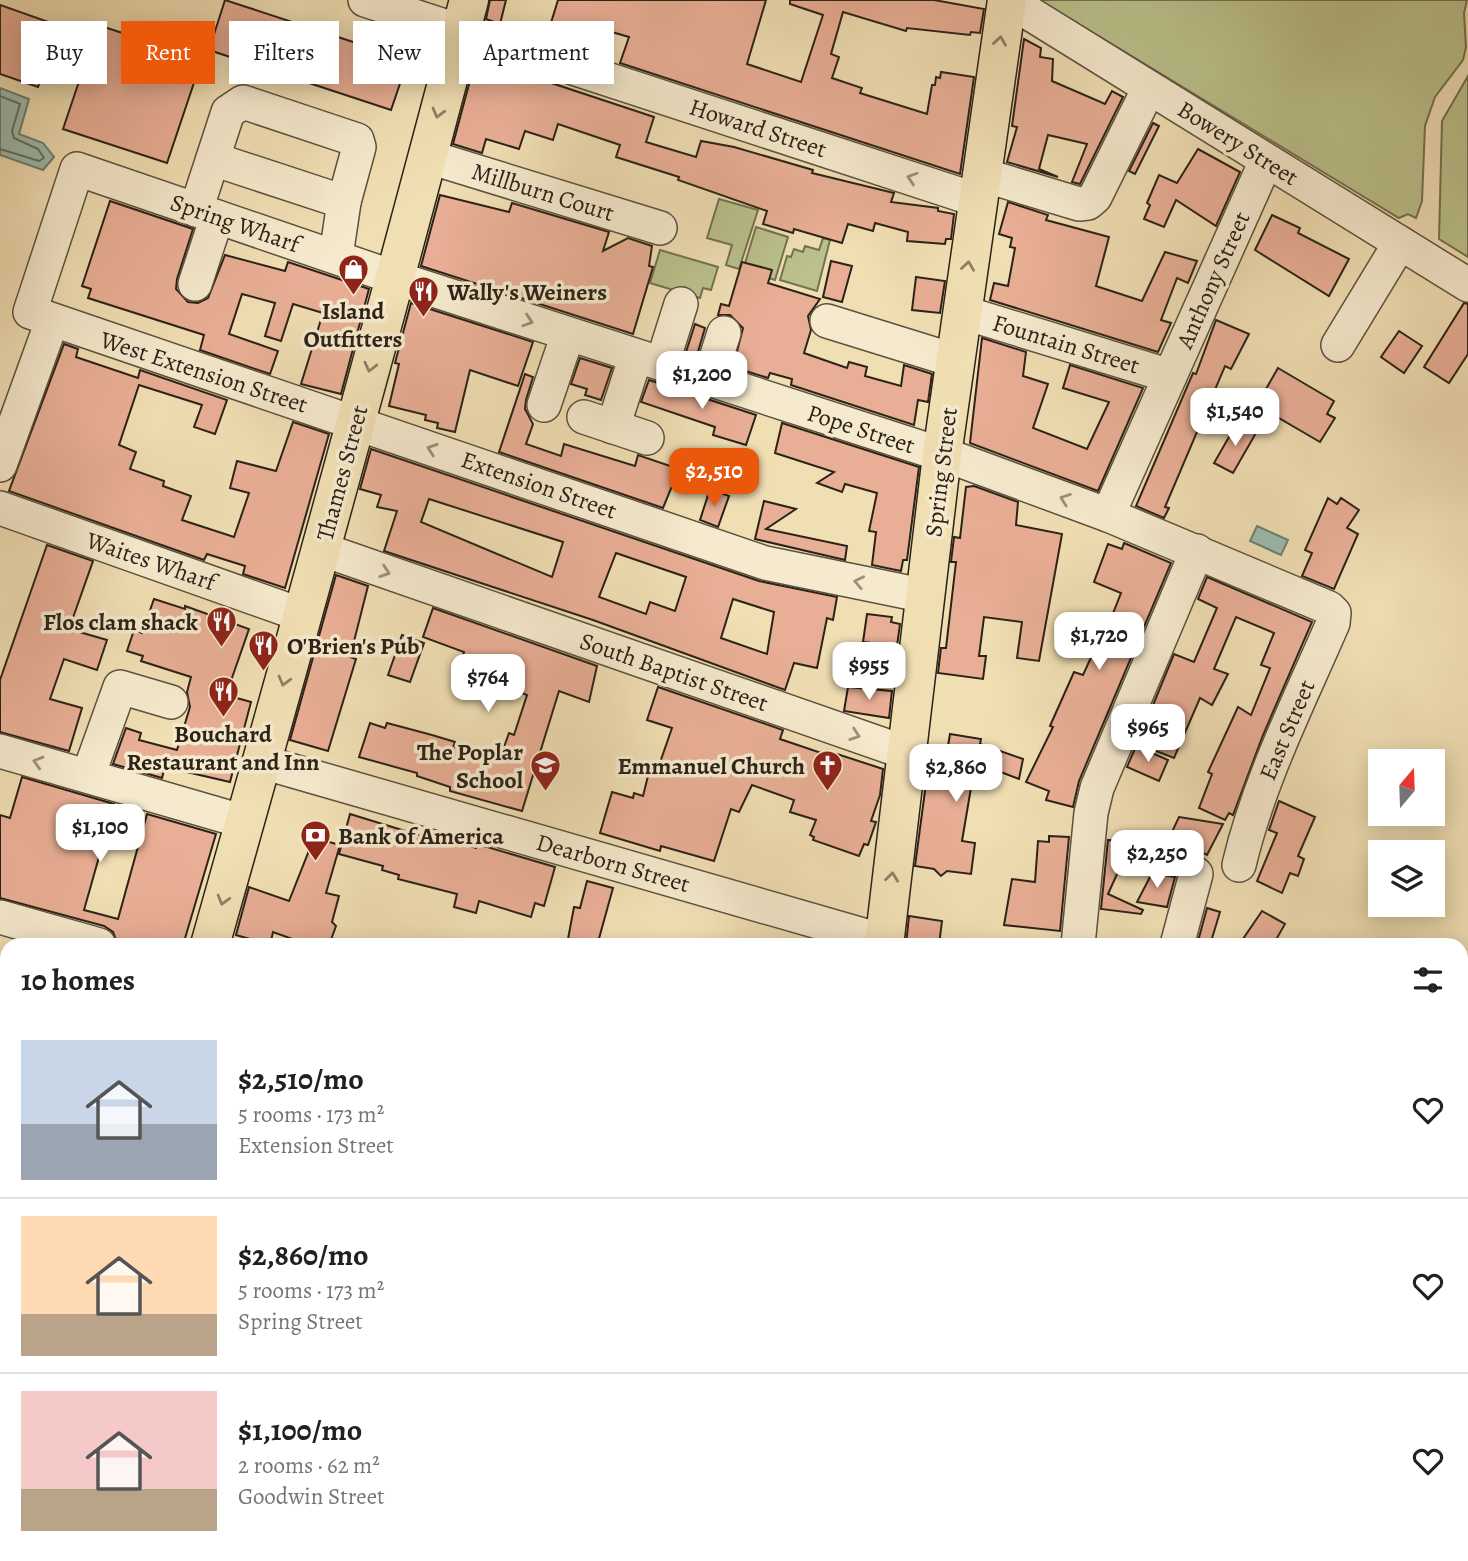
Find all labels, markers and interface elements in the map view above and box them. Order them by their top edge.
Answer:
chip: Buy [21,21,107,84]
chip: Rent [121,21,215,84]
chip: Filters [229,21,339,84]
chip: New [353,21,445,84]
chip: Apartment [459,21,614,84]
one-way arrow [992,35,1007,47]
street label: Howard Street [685,91,831,165]
street label: Bowery Street [1171,93,1305,193]
one-way arrow [432,107,446,119]
street label: Millburn Court [468,155,618,229]
one-way arrow [906,172,918,186]
street label: Spring Wharf [166,186,307,261]
street label: Anthony Street [1168,206,1257,354]
shop icon: Island Outfitters [336,252,370,296]
one-way arrow [960,260,975,272]
restaurant icon: Wally's Weiners [407,275,441,319]
place label: Wally's Weiners [446,276,607,308]
place label: Island Outfitters [304,295,402,355]
street label: Fountain Street [989,306,1143,382]
one-way arrow [521,313,533,327]
street label: West Extension Street [95,323,312,421]
pin: $1,200 [645,352,759,411]
text: $1,200 [672,358,732,389]
one-way arrow [364,361,378,373]
pin: $1,540 [1178,388,1292,448]
text: $1,540 [1206,395,1264,426]
street label: Pope Street [803,397,919,461]
street label: Thames Street [309,402,375,544]
street label: Spring Street [917,405,965,539]
one-way arrow [427,443,439,457]
street label: Extension Street [457,443,621,527]
pin: $2,510 [657,448,771,508]
text: $2,510 [685,455,743,486]
one-way arrow [1060,493,1072,507]
street label: Waites Wharf [81,524,223,599]
one-way arrow [379,564,391,578]
one-way arrow [853,576,865,591]
restaurant icon: Flos clam shack [204,605,238,649]
place label: Flos clam shack [43,606,199,638]
pin: $1,720 [1042,612,1156,672]
text: $1,720 [1070,619,1128,650]
street label: South Baptist Street [576,625,772,719]
restaurant icon: O'Brien's Pub [247,629,281,673]
place label: O'Brien's Pub [287,630,419,662]
pin: $955 [828,642,910,702]
text: $955 [848,649,890,680]
pin: $764 [447,654,529,714]
text: $764 [467,661,509,692]
restaurant icon: Bouchard Restaurant and Inn [206,675,240,719]
one-way arrow [278,675,292,687]
street label: East Street [1252,675,1323,785]
pin: $965 [1107,704,1189,764]
text: $965 [1127,711,1169,742]
place label: Bouchard Restaurant and Inn [127,718,320,778]
one-way arrow [848,726,860,740]
place label: The Poplar School [417,736,524,796]
pin: $2,860 [899,744,1013,804]
school or university icon: The Poplar School [529,749,563,793]
church icon: Emmanuel Church [811,749,845,793]
north arrow [1368,749,1446,826]
map controls [1368,749,1445,917]
place label: Emmanuel Church [617,750,805,782]
text: $2,860 [925,751,987,782]
one-way arrow [32,755,44,770]
pin: $1,100 [43,804,157,864]
text: $1,100 [72,811,128,842]
bank icon: Bank of America [298,819,332,863]
place label: Bank of America [338,820,504,852]
street label: Dearborn Street [533,826,694,900]
pin: $2,250 [1100,830,1214,890]
text: $2,250 [1127,837,1187,868]
button: layers [1368,840,1445,917]
one-way arrow [884,871,899,882]
one-way arrow [216,894,231,906]
text: 10 homes [21,960,135,1000]
icon: filters [1409,961,1447,999]
text: $2,510/mo [238,1059,364,1099]
icon: home [77,1068,161,1152]
icon: heart [1409,1091,1447,1129]
text: 5 rooms · 173 m² [238,1099,384,1130]
text: Extension Street [238,1130,394,1161]
text: $2,860/mo [238,1235,369,1275]
icon: home [77,1244,161,1328]
icon: heart [1409,1267,1447,1305]
text: 5 rooms · 173 m² [238,1275,384,1306]
text: Spring Street [238,1306,363,1337]
text: $1,100/mo [238,1410,362,1450]
icon: home [77,1419,161,1503]
icon: heart [1409,1442,1447,1480]
text: 2 rooms · 62 m² [238,1450,380,1481]
text: Goodwin Street [238,1481,385,1512]

